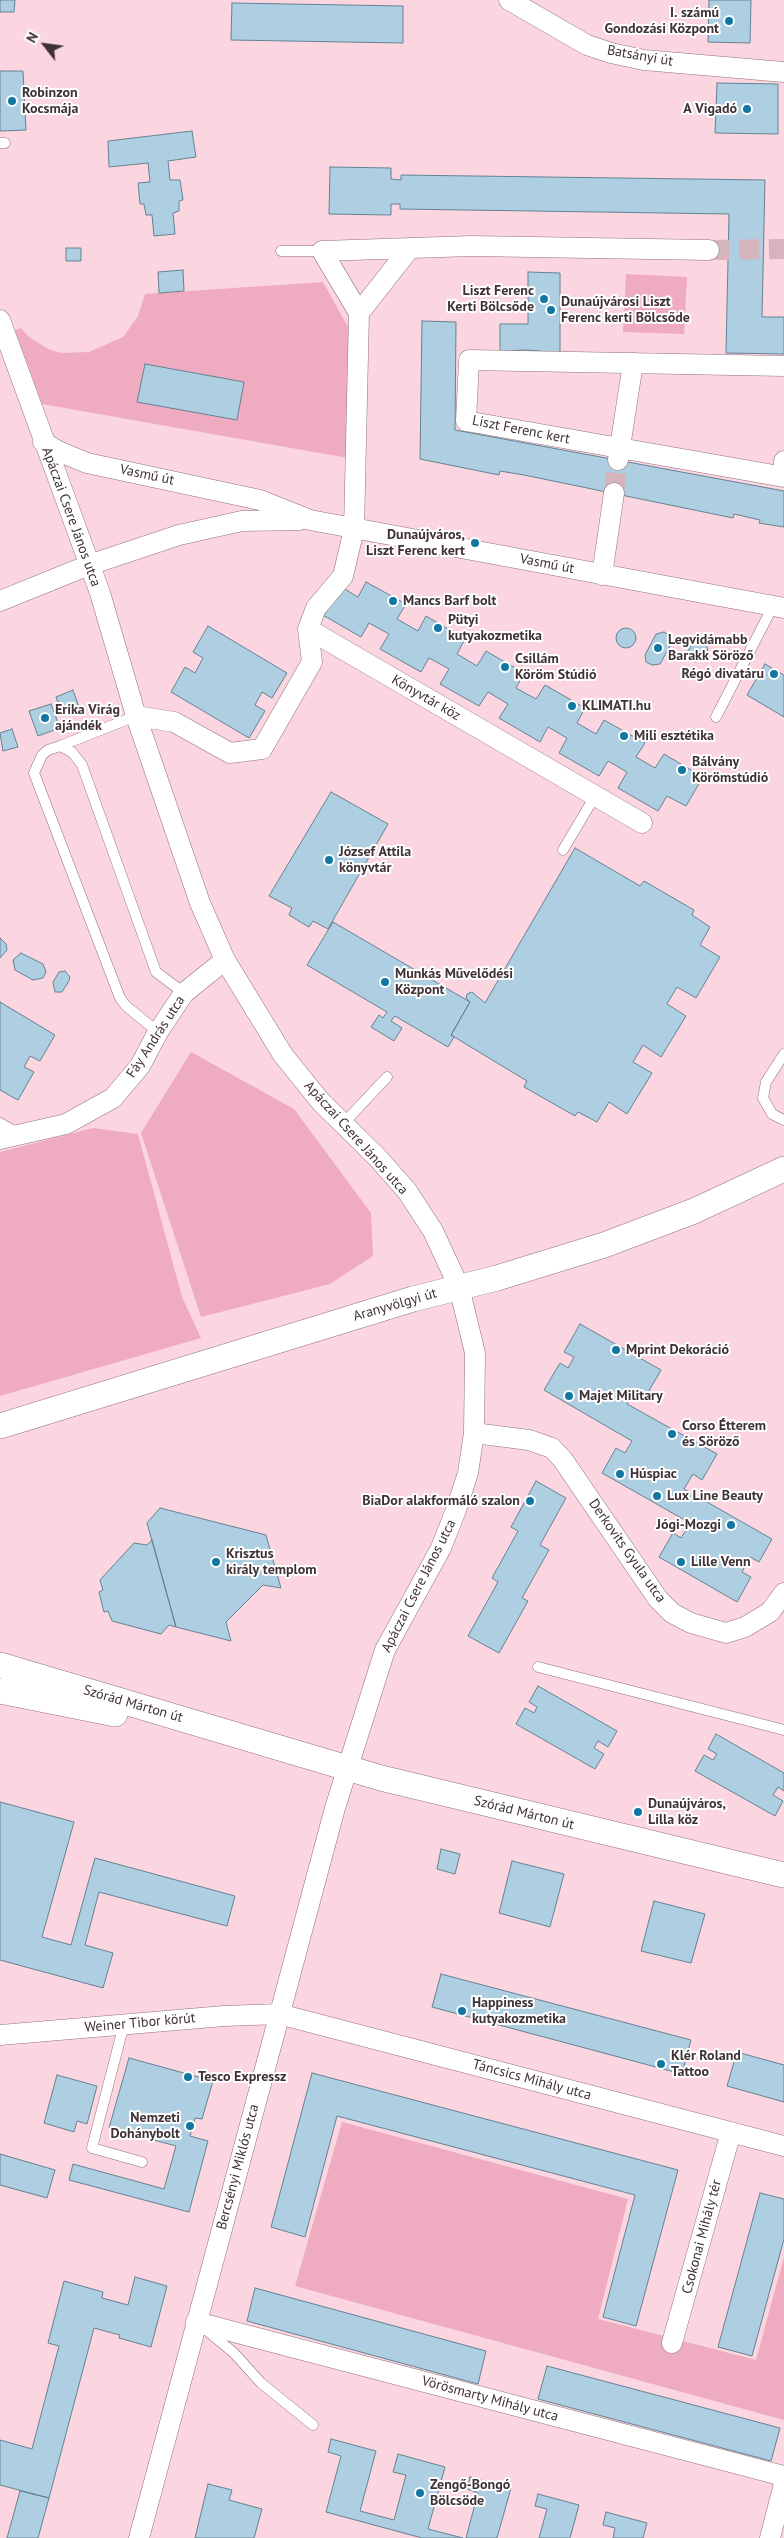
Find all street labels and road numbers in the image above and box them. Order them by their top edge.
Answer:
street label: Batsányi út [606,42,674,70]
street label: Liszt Ferenc kert [471,412,571,448]
street label: Apáczai Csere János utca [38,445,104,589]
street label: Vasmű út [118,461,176,489]
street label: Vasmű út [518,551,576,577]
street label: Könyvtár köz [389,672,463,724]
street label: Fáy András utca [123,993,189,1081]
street label: Apáczai Csere János utca [301,1078,411,1198]
street label: Aranyvölgyi út [351,1285,439,1325]
street label: Derkovits Gyula utca [585,1496,669,1606]
street label: Apáczai Csere János utca [378,1517,460,1655]
street label: Szórád Márton út [81,1682,185,1726]
street label: Szórád Márton út [472,1792,576,1834]
street label: Weiner Tibor körút [84,2010,196,2036]
street label: Táncsics Mihály utca [471,2056,593,2104]
street label: Bercsényi Miklós utca [213,2102,263,2232]
street label: Csokonai Mihály tér [679,2178,725,2296]
street label: Vörösmarty Mihály utca [420,2373,560,2425]

